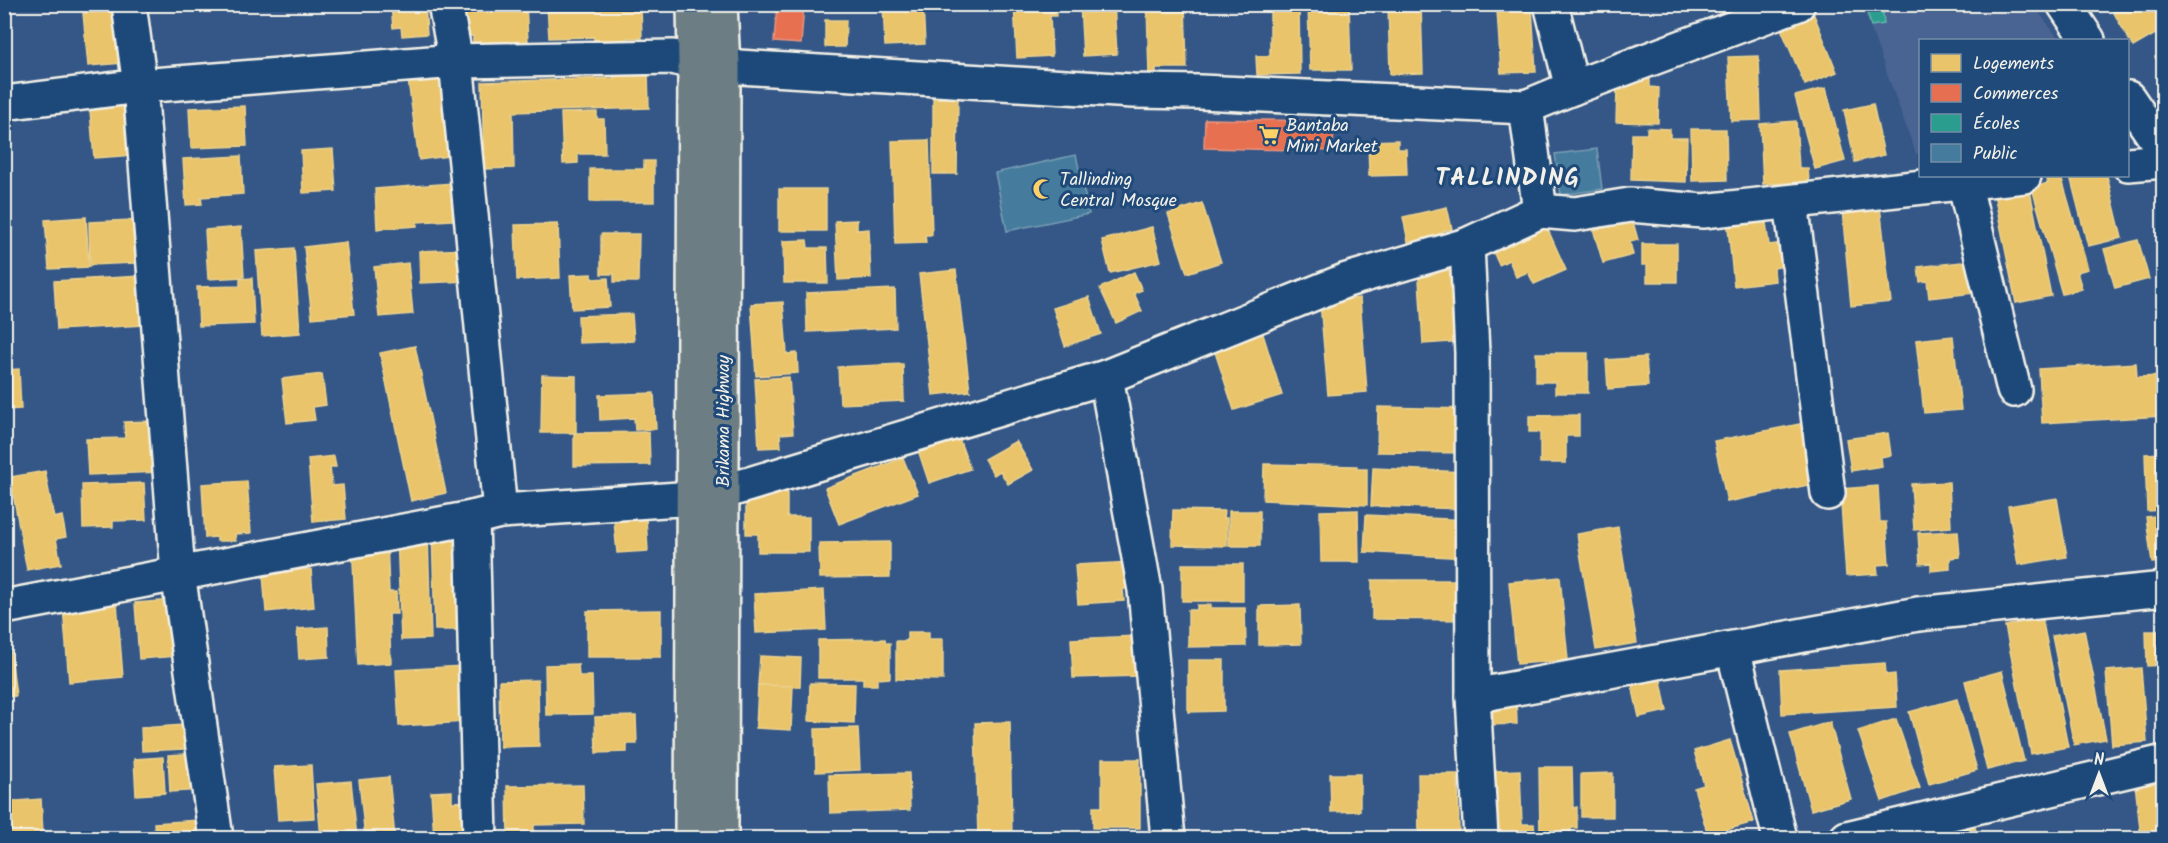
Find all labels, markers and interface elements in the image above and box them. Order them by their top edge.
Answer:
legend [1919,39,2129,177]
text: Logements [1973,50,2055,79]
text: Commerces [1973,80,2059,109]
text: Écoles [1973,110,2020,139]
place label: Bantaba Mini Market [1286,112,1379,162]
supermarket icon: Bantaba Mini Market [1257,123,1281,147]
text: Public [1973,140,2018,169]
district label: TALLINDING [1436,159,1580,198]
place label: Tallinding Central Mosque [1060,166,1177,216]
mosque icon: Tallinding Central Mosque [1031,177,1055,201]
street label: Brikama Highway [710,354,739,487]
north arrow [2069,744,2129,804]
text: N [2094,748,2104,773]

